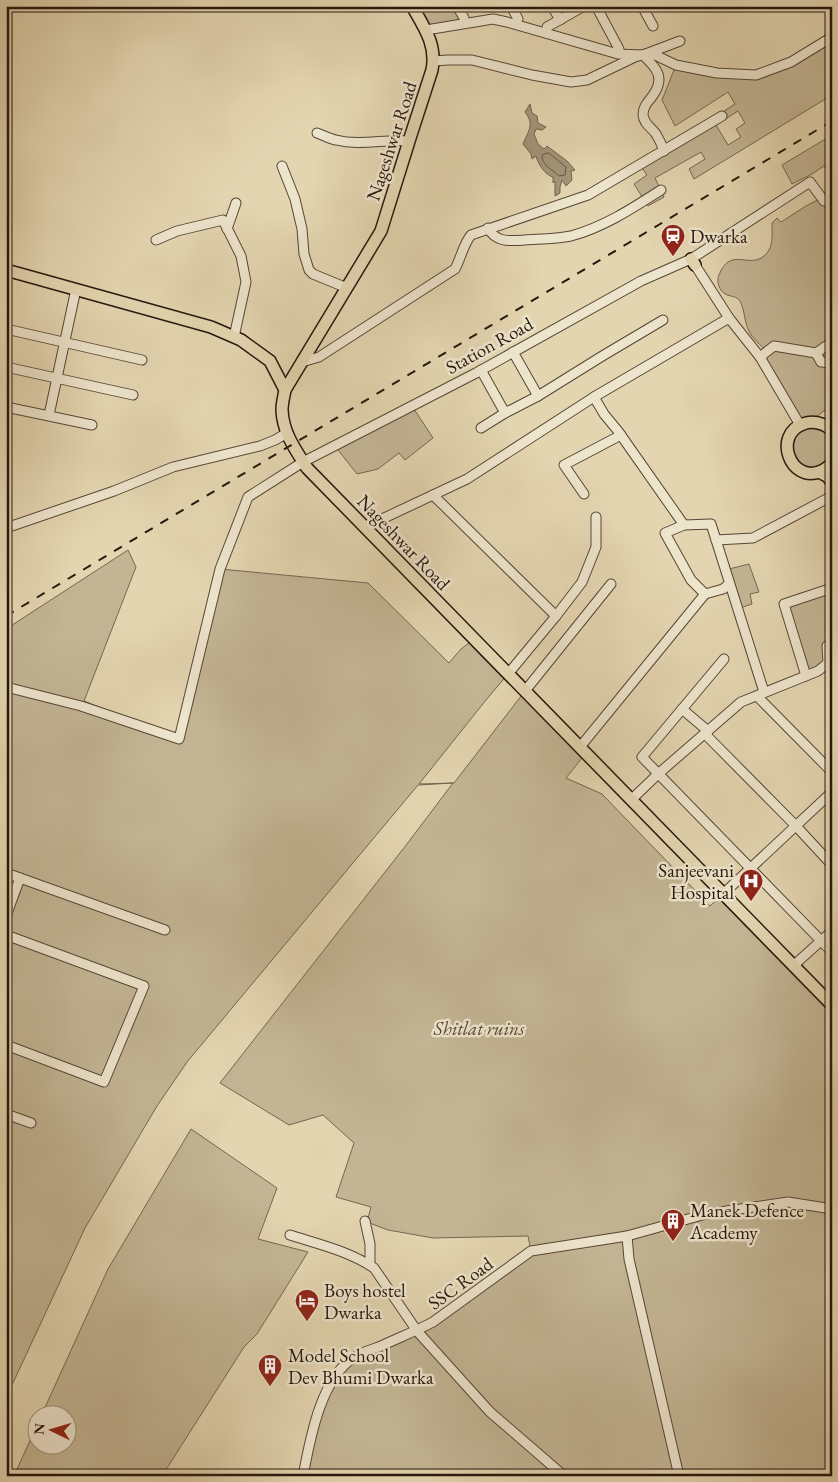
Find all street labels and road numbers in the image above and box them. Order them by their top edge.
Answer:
street label: Nageshwar Road [360,78,423,204]
street label: Station Road [441,311,538,380]
street label: Nageshwar Road [352,489,456,596]
street label: SSC Road [423,1251,498,1315]

